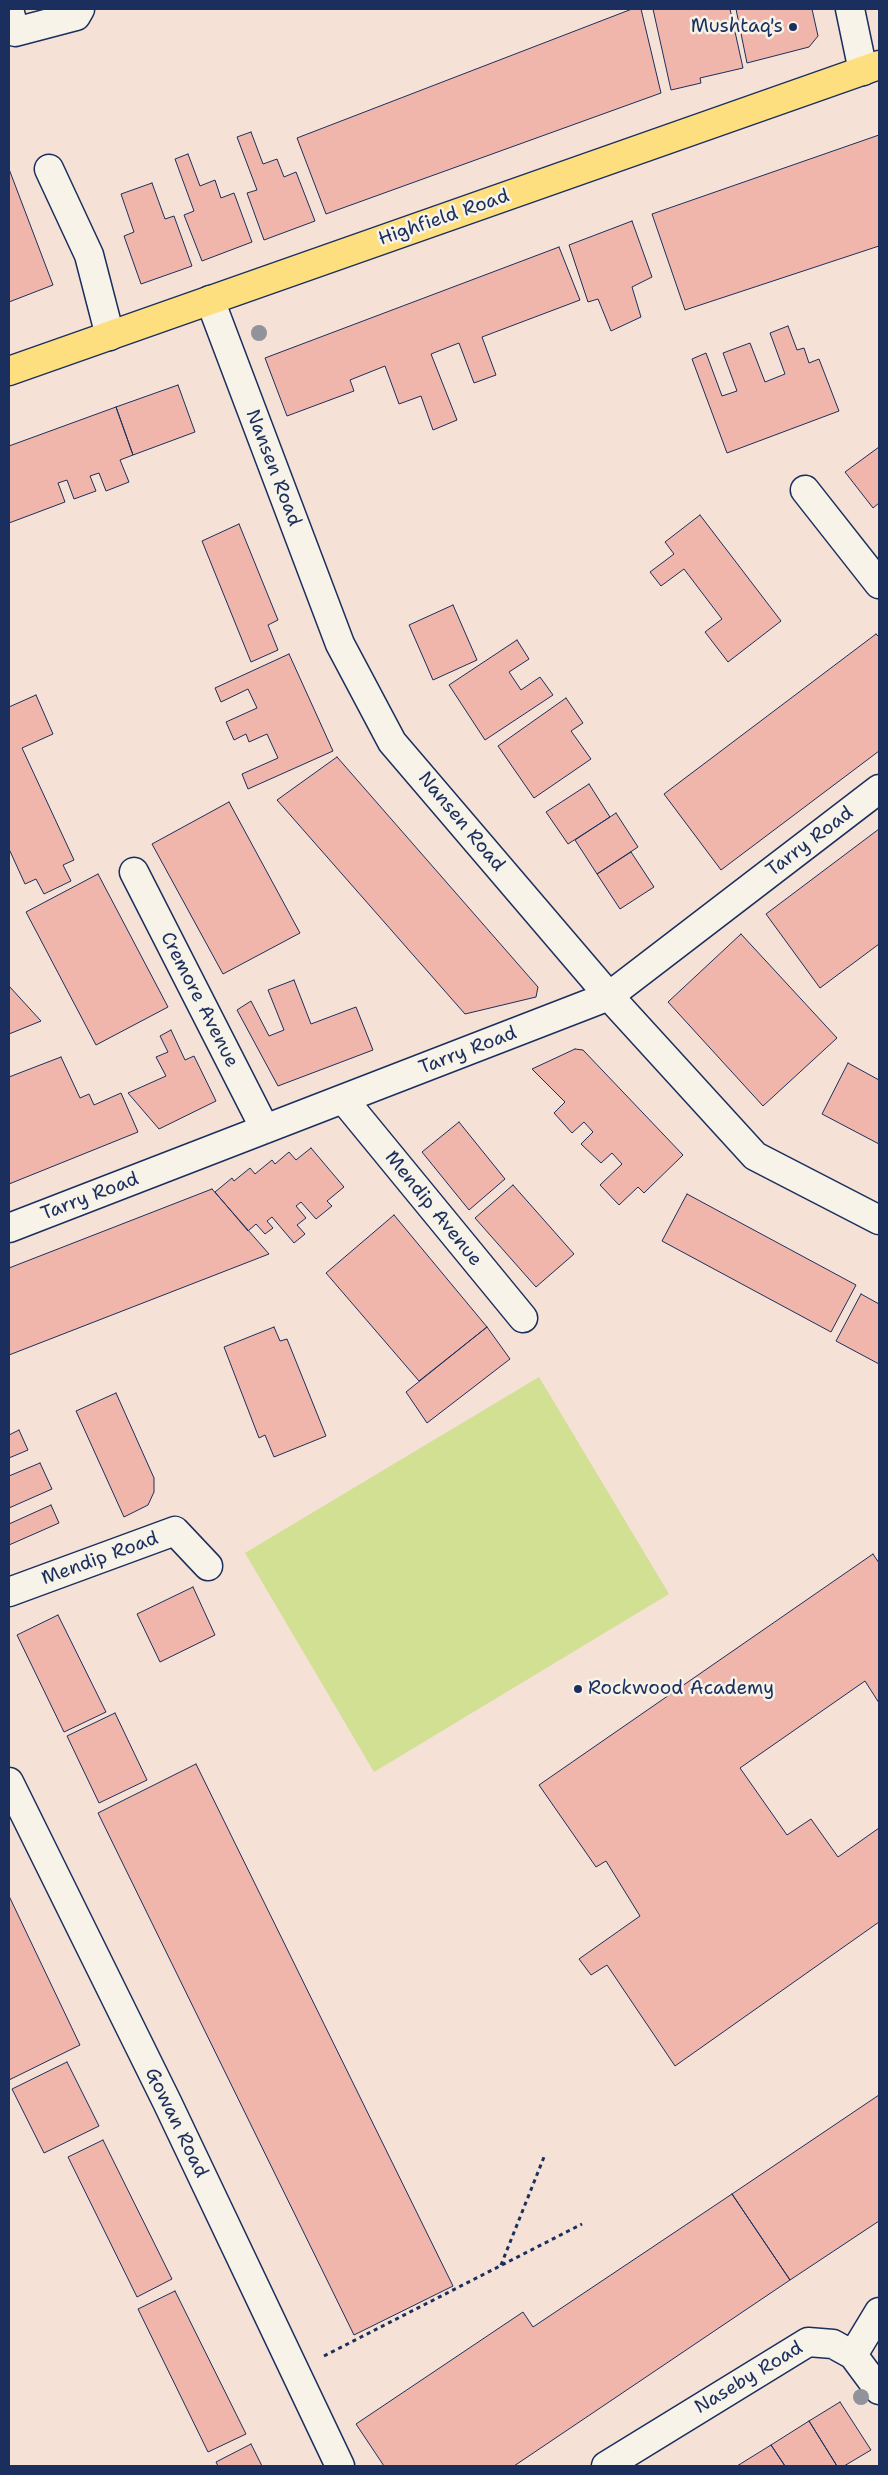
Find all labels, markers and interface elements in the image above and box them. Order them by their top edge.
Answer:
place label: Mushtaq's [691,16,783,38]
marker: Mushtaq's [787,21,799,33]
street label: Highfield Road [376,185,512,251]
street label: Nansen Road [240,406,306,530]
street label: Nansen Road [413,768,509,876]
street label: Tarry Road [762,802,858,882]
street label: Cremore Avenue [155,928,243,1072]
street label: Tarry Road [416,1022,520,1080]
street label: Mendip Avenue [380,1147,486,1271]
street label: Tarry Road [38,1168,142,1226]
street label: Mendip Road [39,1527,161,1591]
place label: Rockwood Academy [588,1678,774,1700]
marker: Rockwood Academy [572,1683,584,1695]
street label: Gowan Road [140,2064,212,2182]
street label: Naseby Road [691,2337,807,2419]

